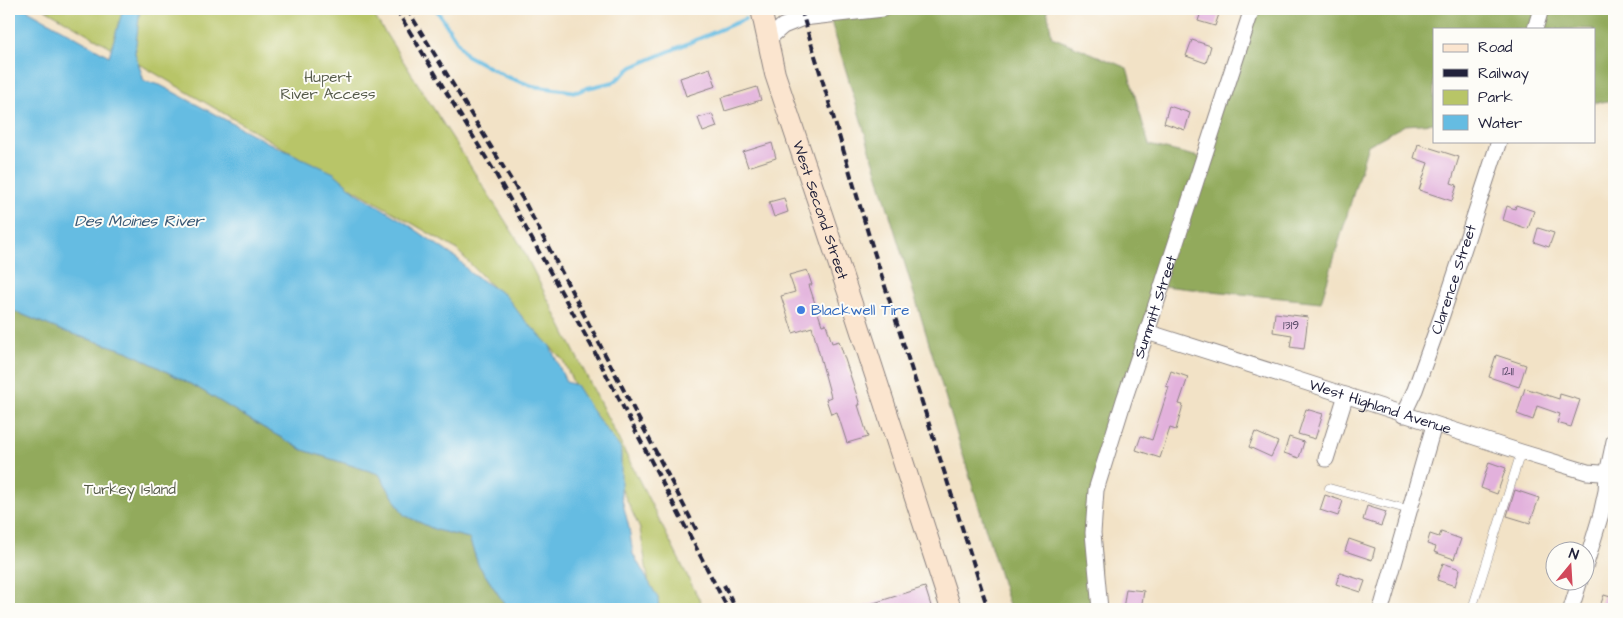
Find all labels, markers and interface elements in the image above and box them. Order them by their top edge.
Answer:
legend [1433,28,1596,142]
text: Road [1478,37,1513,58]
text: Railway [1478,63,1529,85]
park label: Hupert River Access [281,67,376,105]
text: Park [1478,87,1513,108]
text: Water [1478,113,1522,134]
street label: West Second Street [787,138,853,282]
water label: Des Moines River [75,210,206,232]
street label: Clarence Street [1426,222,1482,337]
street label: Summitt Street [1129,253,1182,361]
place label: Blackwell Tire [811,300,909,321]
marker: Blackwell Tire [795,304,807,316]
house number: 1319 [1283,317,1299,334]
house number: 1211 [1502,363,1514,380]
street label: West Highland Avenue [1306,374,1454,440]
park label: Turkey Island [84,479,176,501]
north arrow [1546,540,1596,590]
text: N [1566,544,1581,566]

